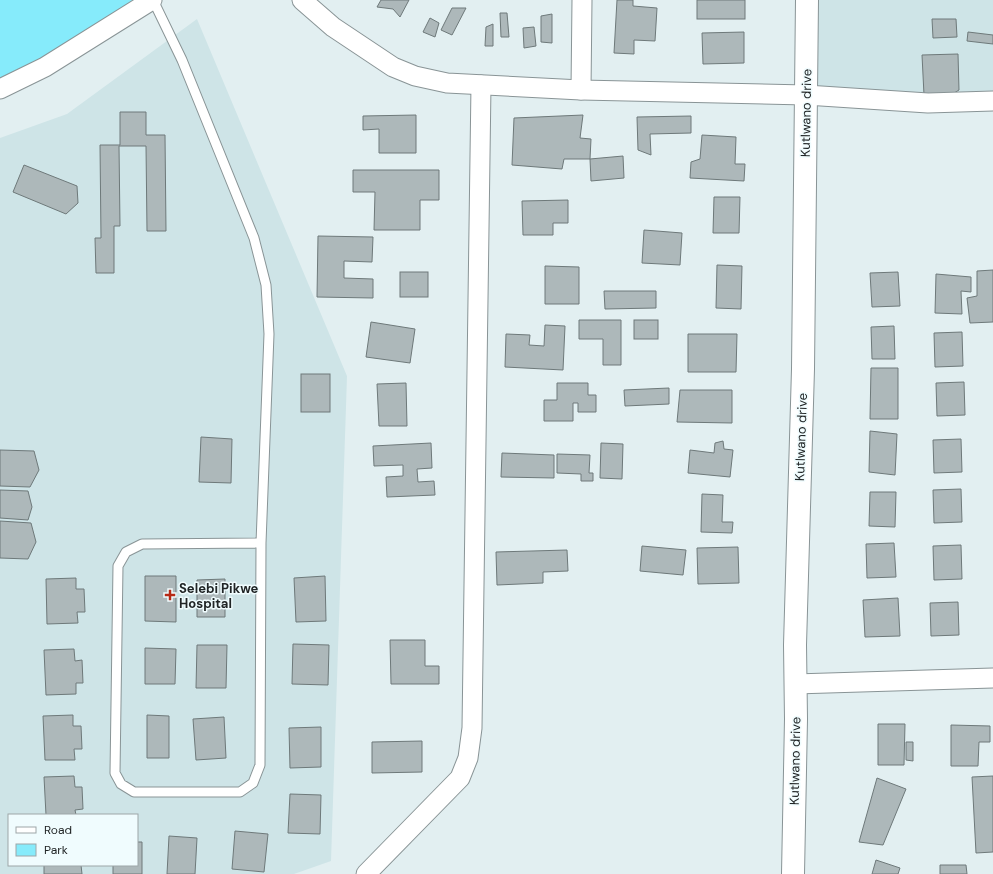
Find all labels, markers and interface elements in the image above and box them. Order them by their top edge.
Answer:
street label: Kutlwano drive [797,69,815,157]
street label: Kutlwano drive [791,393,811,481]
place label: Selebi Pikwe Hospital [179,580,259,612]
marker: Selebi Pikwe Hospital [164,589,176,601]
street label: Kutlwano drive [786,717,804,805]
legend [8,814,138,866]
text: Road [44,822,72,838]
text: Park [44,842,68,858]

